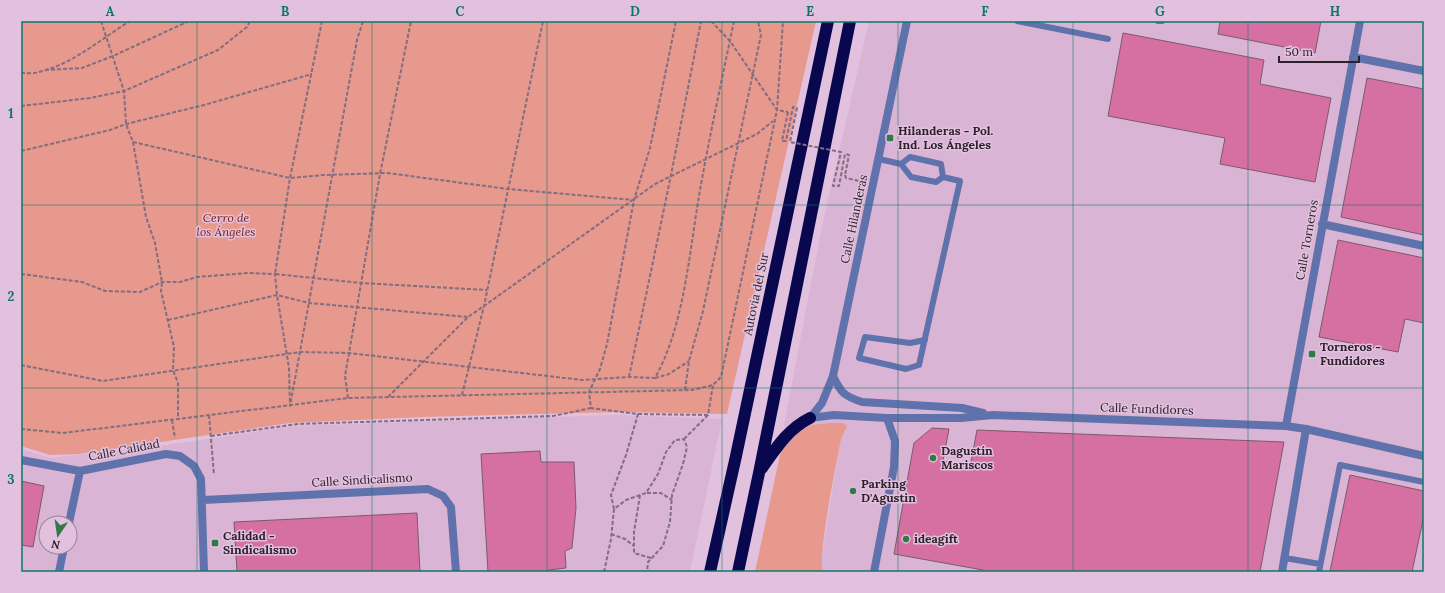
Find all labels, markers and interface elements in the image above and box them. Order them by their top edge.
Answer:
text: A [106,3,115,20]
text: B [281,3,290,20]
text: C [456,3,465,20]
text: D [630,3,640,20]
text: E [806,3,814,20]
text: F [981,3,989,20]
text: G [1155,3,1165,20]
text: H [1330,3,1340,20]
scale bar [1279,38,1359,64]
text: 50 m [1285,44,1313,59]
text: 1 [8,105,14,122]
place label: Hilanderas - Pol. Ind. Los Ángeles [898,123,993,152]
marker: Hilanderas - Pol. Ind. Los Ángeles [885,133,895,143]
street label: Calle Hilanderas [837,173,870,265]
street label: Calle Torneros [1292,198,1321,281]
park label: Cerro de los Ángeles [197,210,256,239]
street label: Autovía del Sur [739,250,772,338]
text: 2 [8,288,15,305]
place label: Torneros - Fundidores [1320,339,1385,368]
marker: Torneros - Fundidores [1307,349,1317,359]
street label: Calle Fundidores [1100,399,1194,418]
street label: Calle Calidad [87,435,161,464]
place label: Dagustín Mariscos [941,443,993,472]
marker: Dagustín Mariscos [928,453,938,463]
street label: Calle Sindicalismo [311,469,413,490]
text: 3 [7,471,15,488]
place label: Parking D'Agustin [861,476,916,505]
marker: Parking D'Agustin [848,486,858,496]
north arrow [38,515,78,555]
place label: Calidad - Sindicalismo [223,528,297,557]
place label: ideagift [914,531,959,546]
marker: ideagift [901,534,911,544]
text: N [50,537,61,553]
marker: Calidad - Sindicalismo [210,538,220,548]

